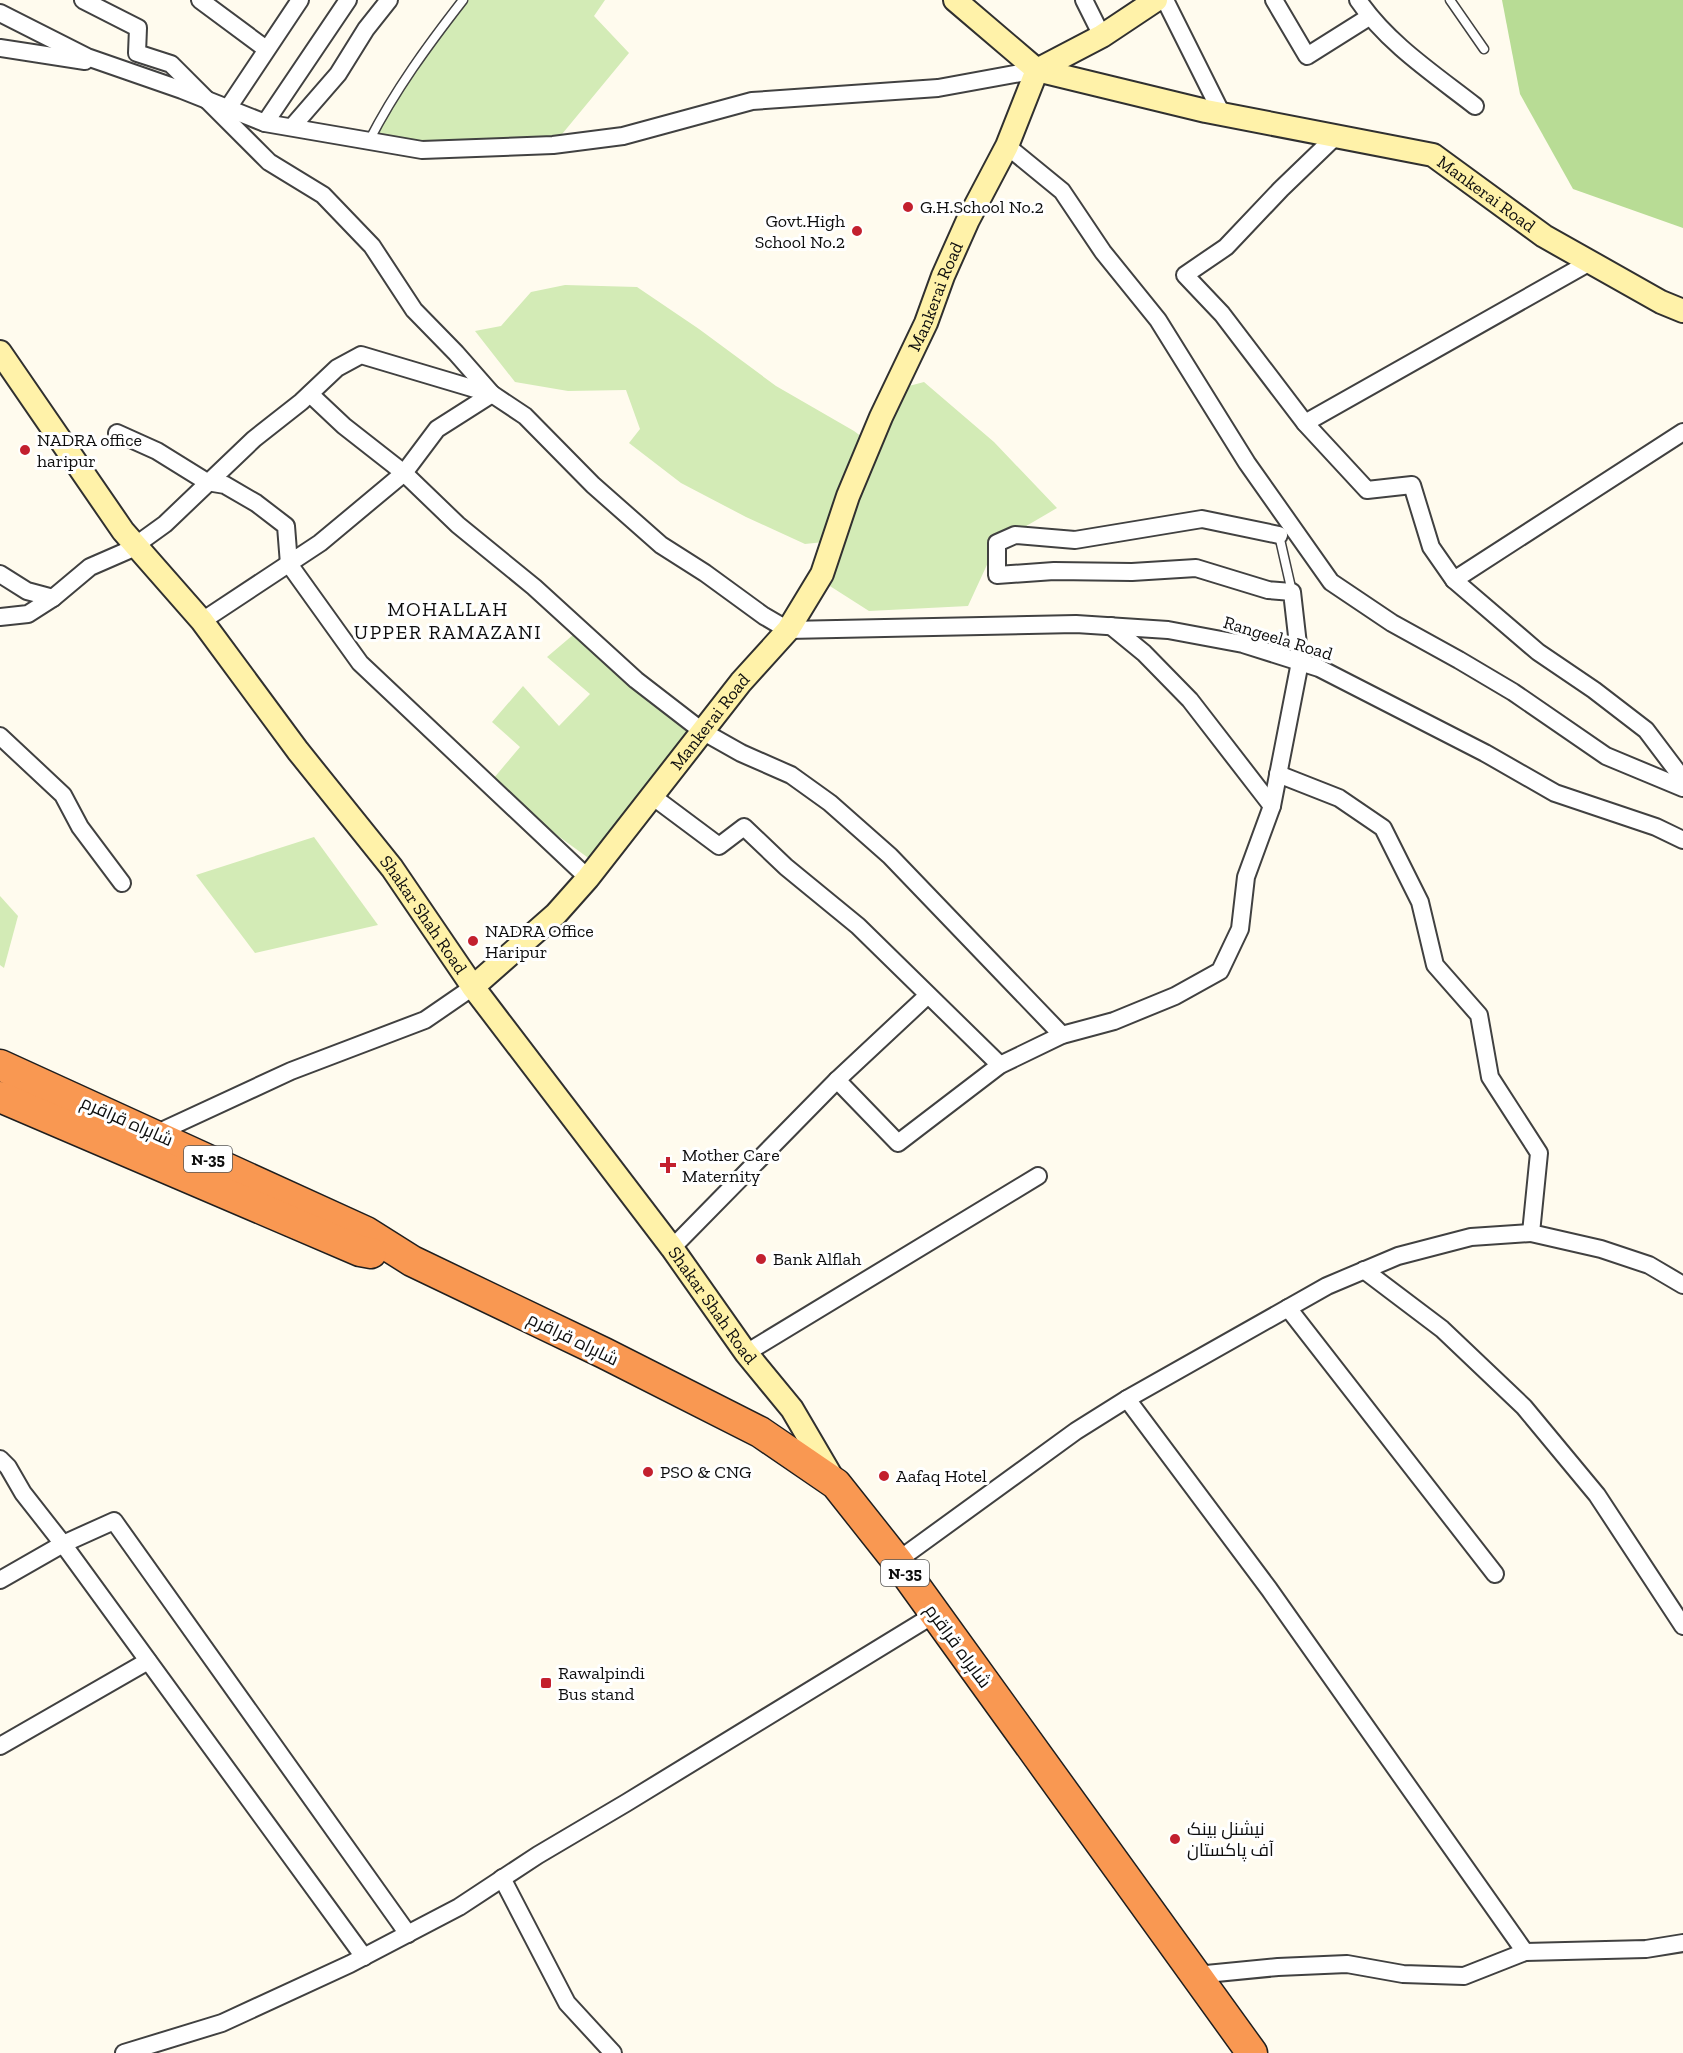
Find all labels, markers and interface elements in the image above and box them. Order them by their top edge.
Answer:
street label: Mankerai Road [1433,151,1540,237]
place label: G.H.School No.2 [920,196,1044,218]
marker: G.H.School No.2 [901,200,915,214]
place label: Govt.High School No.2 [755,210,845,253]
marker: Govt.High School No.2 [850,224,864,238]
street label: Mankerai Road [903,238,968,355]
place label: NADRA office haripur [37,429,142,472]
marker: NADRA office haripur [18,443,32,457]
district label: MOHALLAH UPPER RAMAZANI [354,597,542,644]
street label: Rangeela Road [1221,611,1335,665]
street label: Mankerai Road [666,669,754,774]
street label: Shakar Shah Road [375,851,472,978]
place label: NADRA Office Haripur [485,920,594,963]
marker: NADRA Office Haripur [466,934,480,948]
street label: شاہراہ قراقرم [77,1091,177,1152]
place label: Mother Care Maternity [682,1144,780,1187]
road number: N-35 [184,1146,232,1172]
marker: Mother Care Maternity [659,1156,677,1174]
street label: Shakar Shah Road [663,1242,762,1369]
place label: Bank Alflah [773,1248,861,1270]
marker: Bank Alflah [754,1252,768,1266]
street label: شاہراہ قراقرم [523,1307,622,1371]
place label: PSO & CNG [660,1461,752,1483]
marker: PSO & CNG [641,1465,655,1479]
place label: Aafaq Hotel [896,1465,987,1487]
marker: Aafaq Hotel [877,1469,891,1483]
road number: N-35 [881,1560,929,1586]
street label: شاہراہ قراقرم [919,1600,996,1693]
place label: Rawalpindi Bus stand [558,1662,645,1705]
marker: Rawalpindi Bus stand [539,1676,553,1690]
place label: نیشنل بینک آف پاکستان [1187,1818,1274,1862]
marker: نیشنل بینک آف پاکستان [1168,1832,1182,1846]

